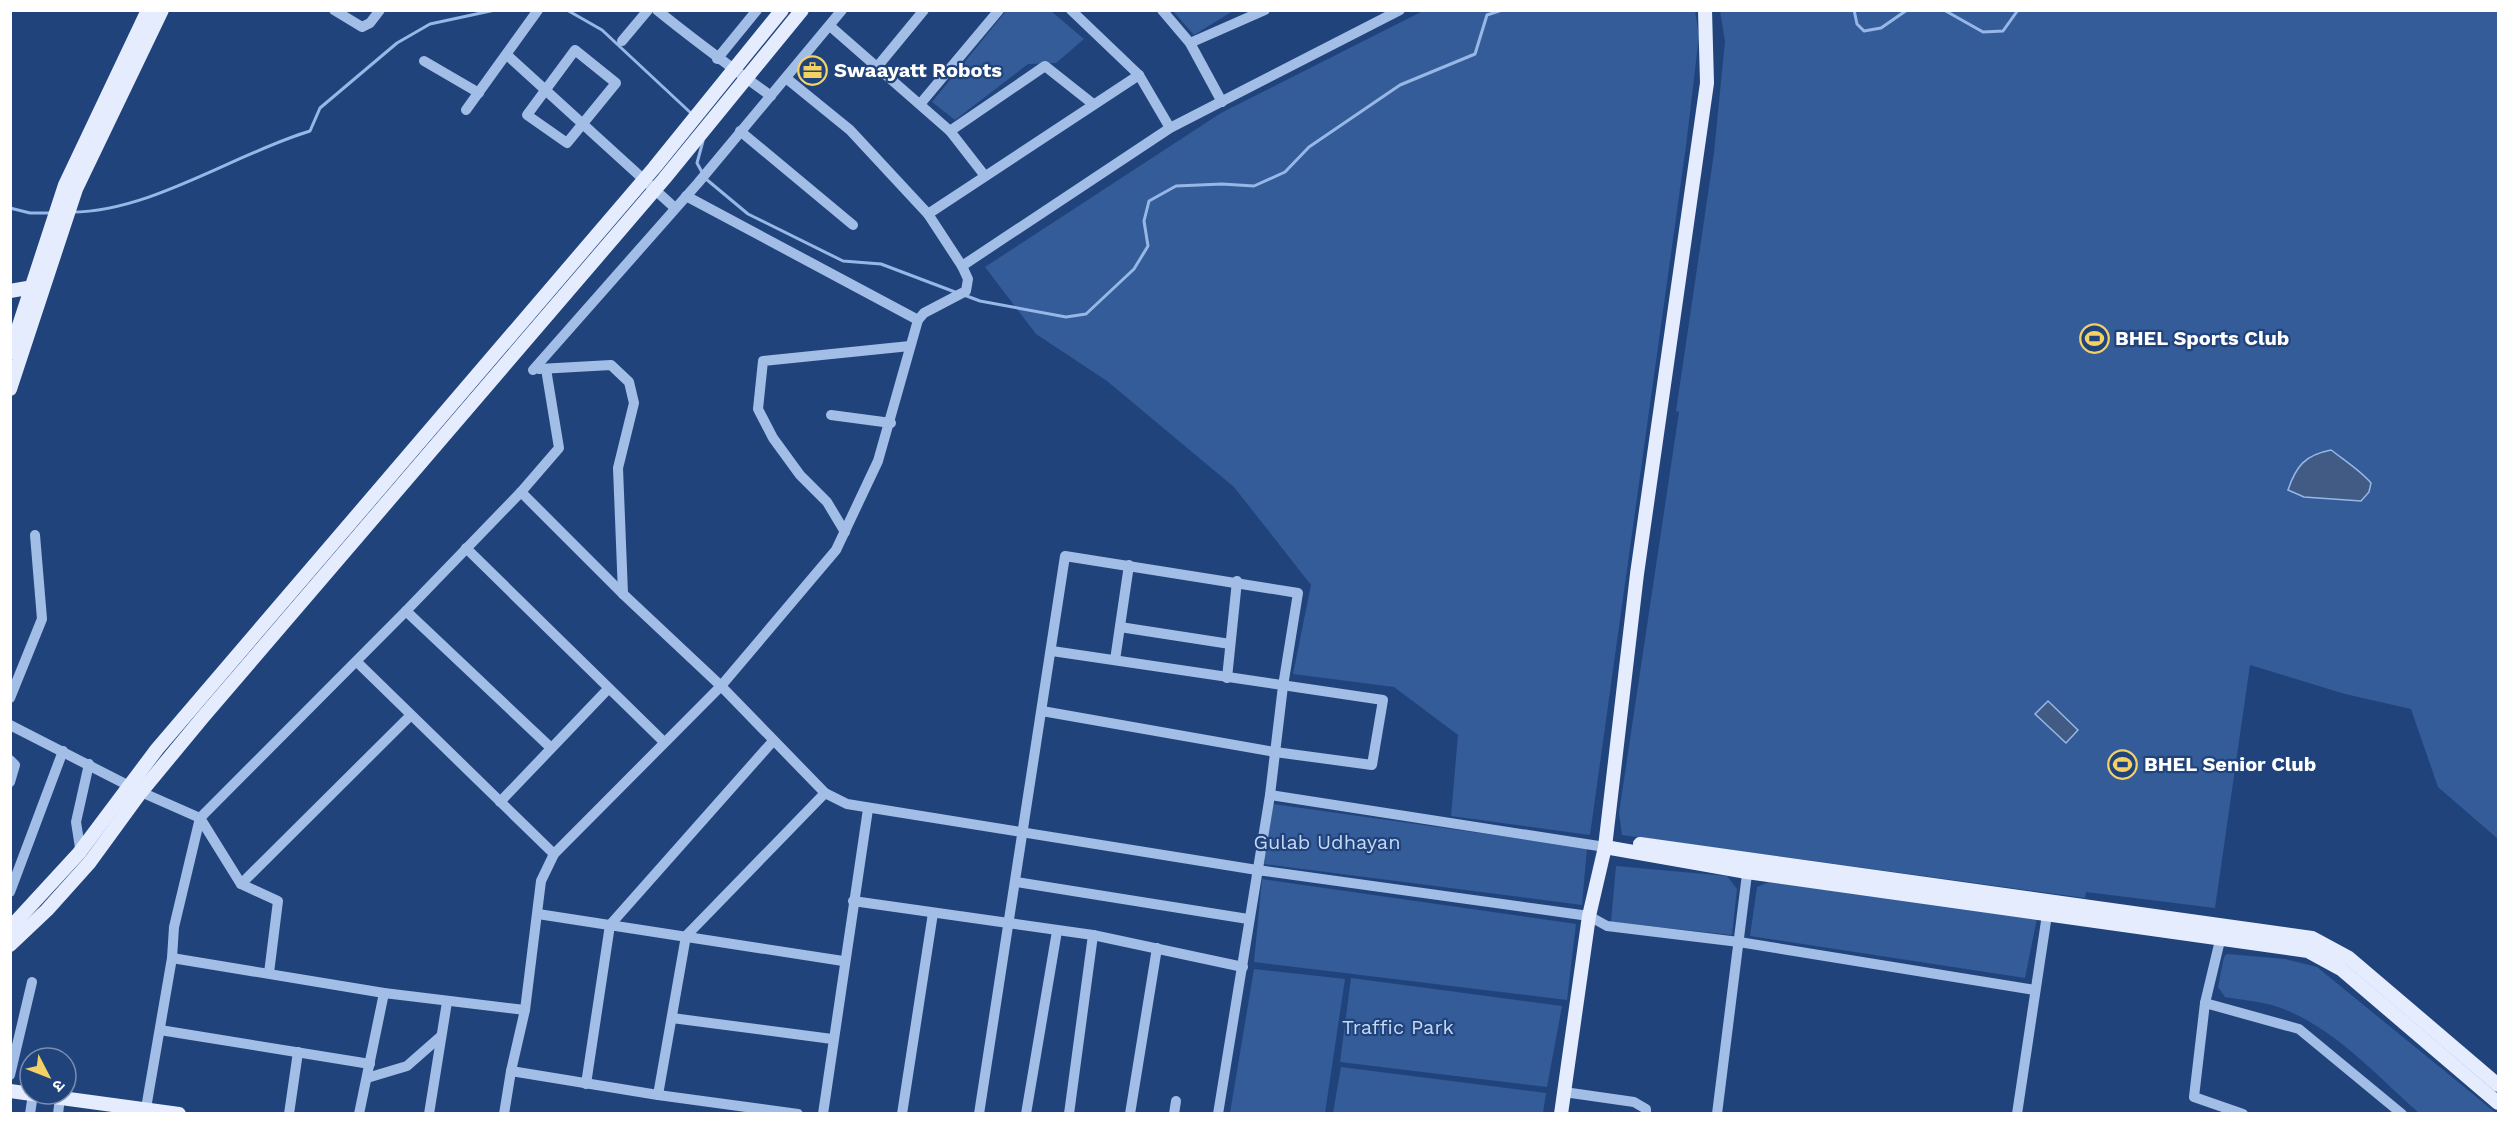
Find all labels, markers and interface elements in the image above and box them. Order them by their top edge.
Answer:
office icon: Swaayatt Robots [797,54,829,86]
place label: Swaayatt Robots [834,58,1002,82]
sports icon: BHEL Sports Club [2078,322,2110,354]
place label: BHEL Sports Club [2115,326,2289,350]
sports icon: BHEL Senior Club [2107,748,2139,780]
place label: BHEL Senior Club [2144,752,2316,776]
park label: Gulab Udhayan [1253,830,1401,854]
park label: Traffic Park [1342,1015,1454,1039]
north arrow [18,1046,78,1106]
text: उ [48,1076,69,1096]

